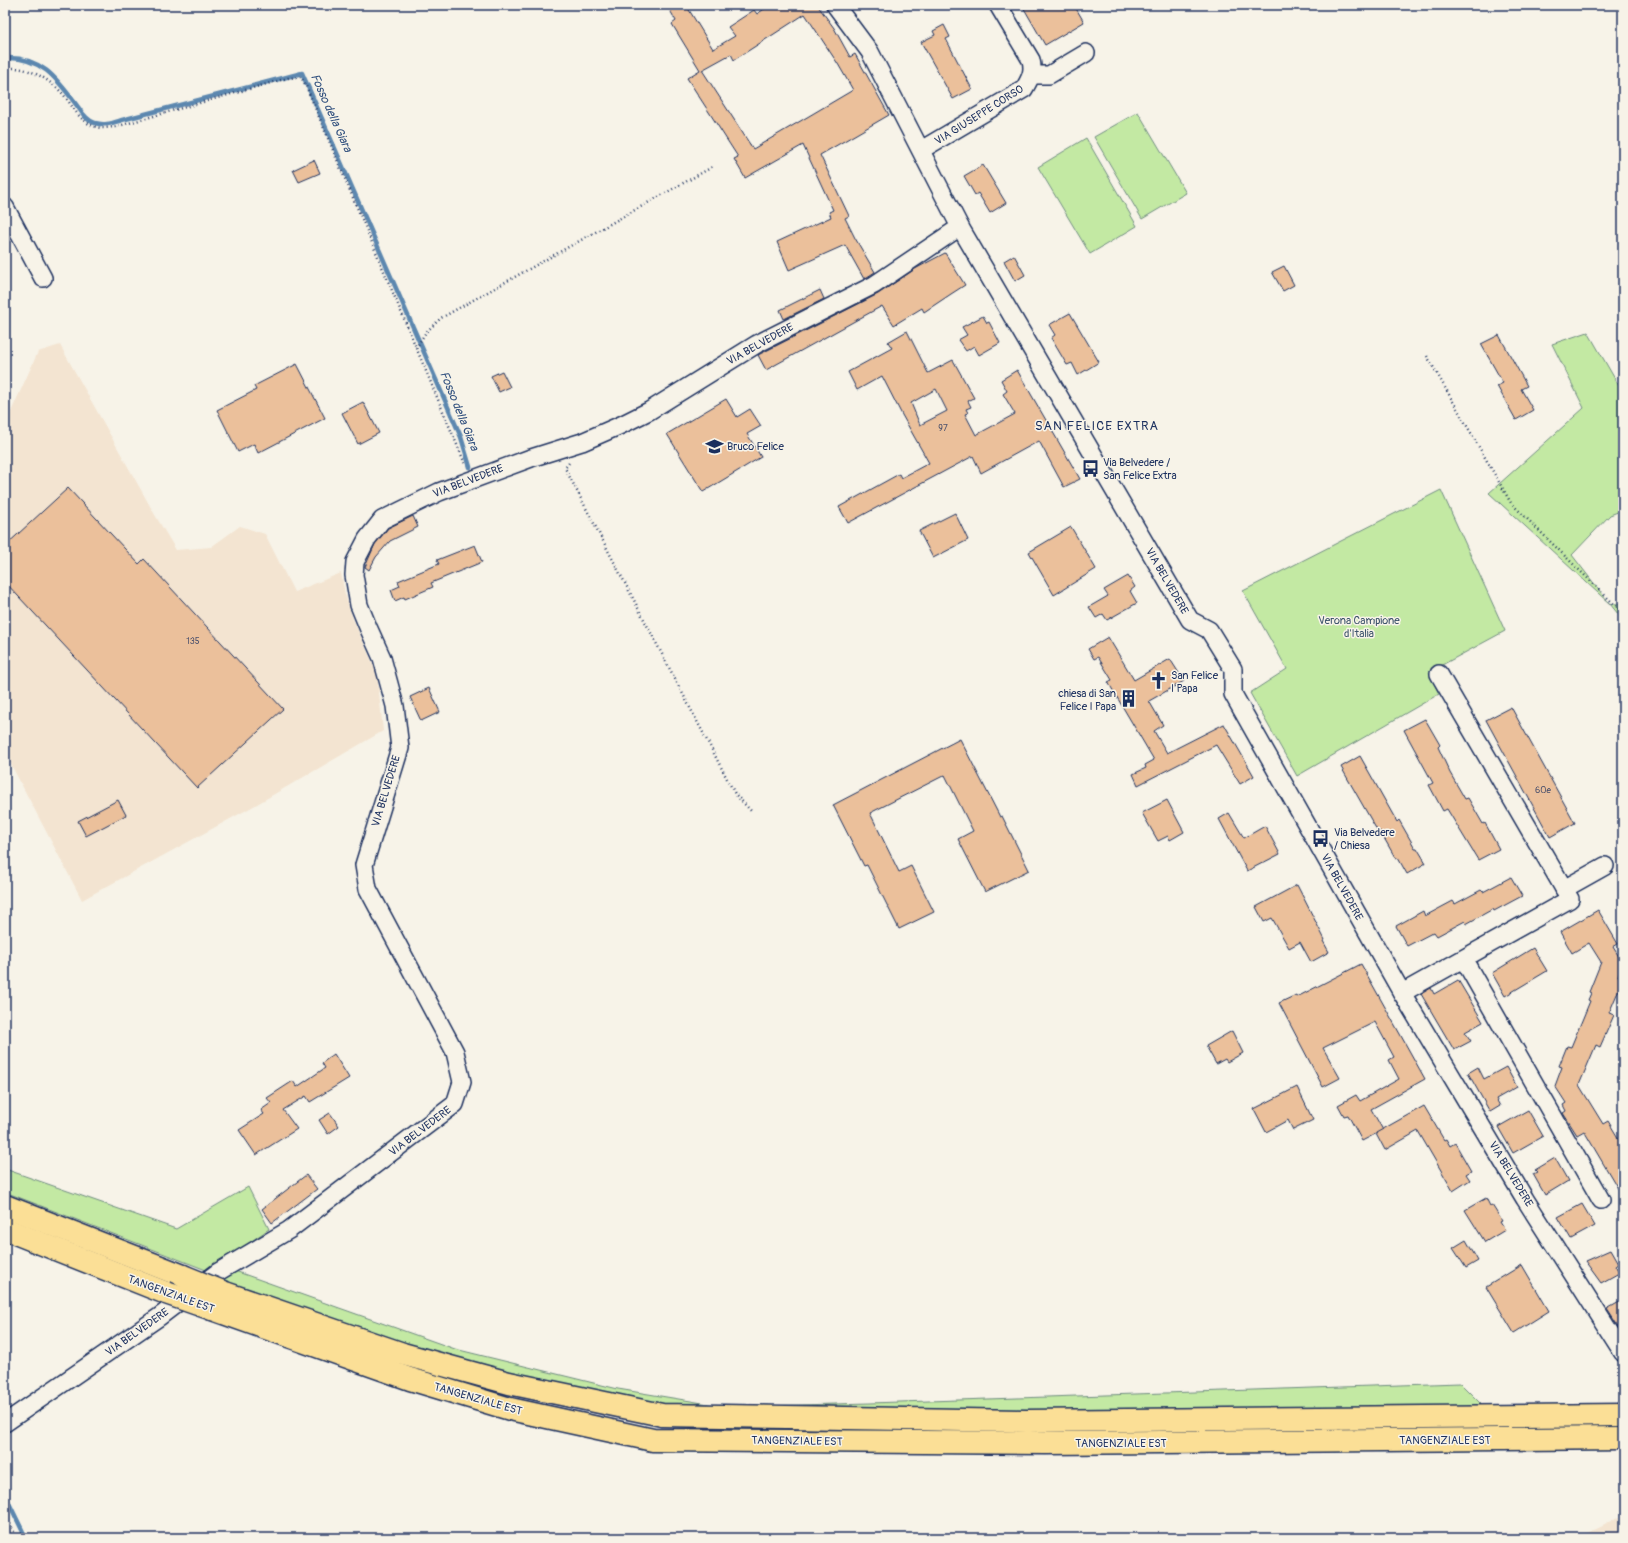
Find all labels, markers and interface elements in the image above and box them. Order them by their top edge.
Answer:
water label: Fosso della Giara [307,71,356,156]
street label: VIA GIUSEPPE CORSO [932,82,1026,148]
street label: VIA BELVEDERE [724,320,796,368]
water label: Fosso della Giara [436,369,482,454]
district label: SAN FELICE EXTRA [1035,418,1159,434]
house number: 97 [938,423,948,434]
school or university icon: Bruco Felice [704,436,724,456]
place label: Bruco Felice [727,440,784,453]
place label: Via Belvedere / San Felice Extra [1103,456,1177,482]
bus stop icon: Via Belvedere / San Felice Extra [1080,458,1100,478]
street label: VIA BELVEDERE [431,462,505,500]
street label: VIA BELVEDERE [1143,546,1191,617]
park label: Verona Campione d'Italia [1318,614,1400,640]
house number: 135 [186,636,200,647]
place label: San Felice I Papa [1171,669,1219,695]
church icon: San Felice I Papa [1148,671,1168,691]
place label: chiesa di San Felice I Papa [1058,687,1116,713]
building icon: chiesa di San Felice I Papa [1119,689,1139,709]
street label: VIA BELVEDERE [369,753,403,828]
house number: 60e [1535,785,1551,796]
place label: Via Belvedere / Chiesa [1334,826,1395,852]
bus stop icon: Via Belvedere / Chiesa [1311,828,1331,848]
street label: VIA BELVEDERE [1318,851,1366,923]
street label: VIA BELVEDERE [386,1103,454,1159]
street label: VIA BELVEDERE [1486,1139,1536,1209]
street label: TANGENZIALE EST [126,1272,216,1316]
street label: VIA BELVEDERE [103,1305,171,1359]
street label: TANGENZIALE EST [432,1380,524,1418]
street label: TANGENZIALE EST [751,1434,843,1448]
street label: TANGENZIALE EST [1399,1434,1491,1447]
street label: TANGENZIALE EST [1075,1437,1167,1450]

